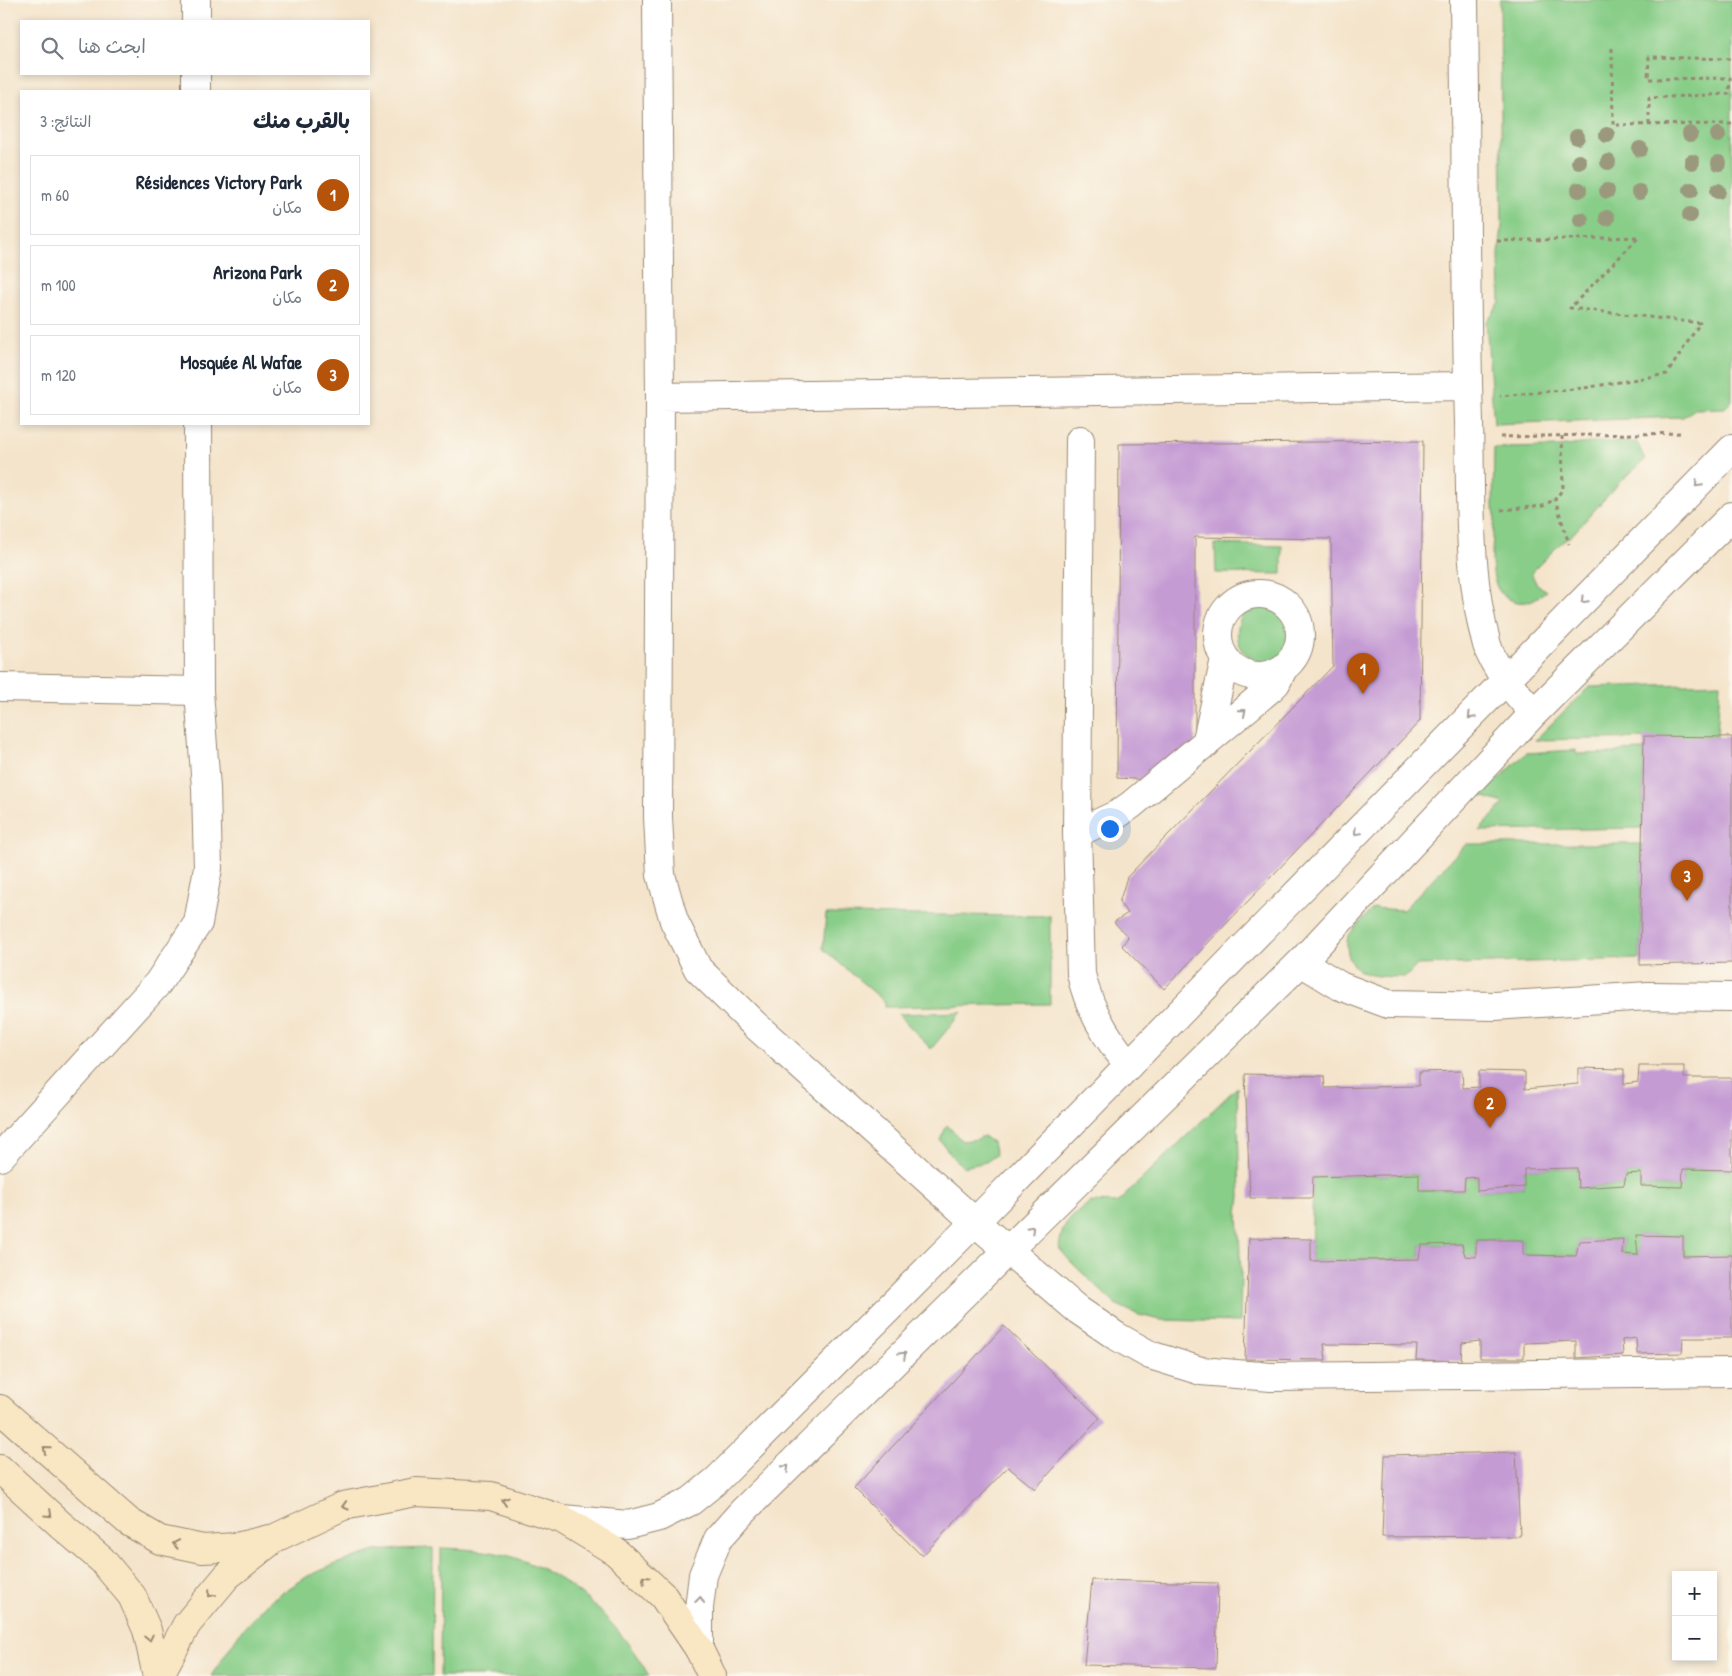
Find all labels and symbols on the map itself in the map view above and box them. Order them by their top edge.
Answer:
one-way arrow [1695,478,1704,487]
one-way arrow [1581,594,1590,603]
pin: 1 [1347,653,1379,694]
one-way arrow [1237,710,1246,718]
one-way arrow [1467,711,1476,720]
your location [1097,816,1123,842]
one-way arrow [1354,827,1363,836]
pin: 3 [1671,860,1703,901]
pin: 2 [1474,1087,1506,1128]
one-way arrow [1025,1226,1034,1235]
one-way arrow [897,1352,906,1361]
one-way arrow [43,1446,52,1455]
one-way arrow [781,1465,790,1474]
one-way arrow [501,1497,510,1507]
one-way arrow [341,1501,350,1511]
one-way arrow [43,1508,52,1517]
one-way arrow [171,1539,180,1549]
one-way arrow [641,1576,650,1585]
one-way arrow [208,1589,217,1598]
one-way arrow [694,1596,705,1604]
one-way arrow [143,1633,154,1642]

